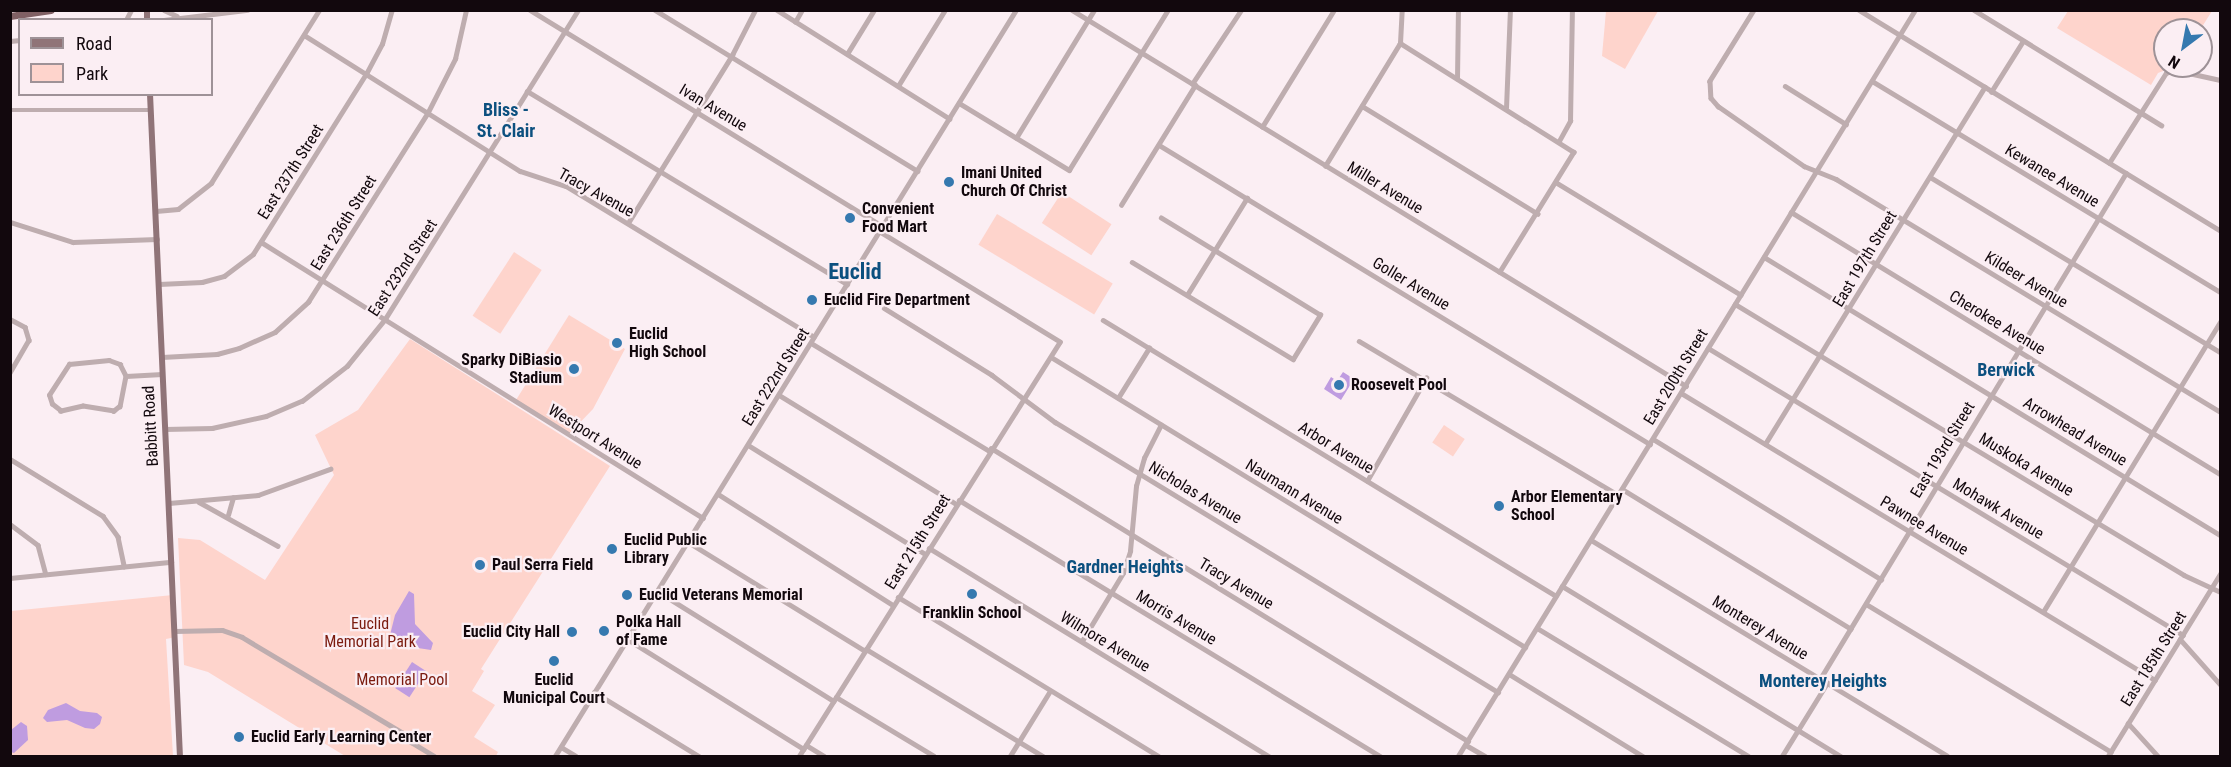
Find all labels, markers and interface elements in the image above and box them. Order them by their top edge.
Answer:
legend [18,18,213,96]
north arrow [2153,18,2213,78]
text: Road [76,33,112,54]
text: N [2165,51,2183,73]
text: Park [76,63,108,84]
street label: Ivan Avenue [676,80,750,136]
district label: Bliss - St. Clair [477,100,535,142]
street label: East 237th Street [254,121,328,223]
street label: Kewanee Avenue [2001,140,2103,212]
street label: Miller Avenue [1344,158,1426,218]
place label: Imani United Church Of Christ [961,163,1067,201]
street label: Tracy Avenue [555,164,637,222]
street label: East 236th Street [307,172,381,274]
marker: Imani United Church Of Christ [942,175,956,189]
place label: Convenient Food Mart [862,199,934,237]
street label: East 197th Street [1829,207,1901,311]
marker: Convenient Food Mart [843,211,857,225]
street label: East 232nd Street [364,216,442,320]
street label: Kildeer Avenue [1981,248,2071,312]
street label: Goller Avenue [1369,253,1453,315]
district label: Euclid [828,259,882,285]
street label: Cherokee Avenue [1945,287,2049,359]
place label: Euclid Fire Department [824,290,970,310]
marker: Euclid Fire Department [805,293,819,307]
place label: Euclid High School [629,324,706,362]
street label: East 222nd Street [738,324,814,430]
street label: East 200th Street [1640,325,1712,429]
marker: Euclid High School [610,336,624,350]
place label: Sparky DiBiasio Stadium [461,350,562,388]
district label: Berwick [1977,359,2035,381]
marker: Sparky DiBiasio Stadium [567,362,581,376]
place label: Roosevelt Pool [1351,375,1447,395]
marker: Roosevelt Pool [1332,378,1346,392]
street label: Babbitt Road [139,385,163,467]
street label: Arrowhead Avenue [2020,393,2130,471]
street label: East 193rd Street [1907,398,1979,502]
street label: Westport Avenue [544,400,646,474]
street label: Arbor Avenue [1295,418,1377,478]
street label: Muskoka Avenue [1975,429,2077,501]
street label: Naumann Avenue [1242,455,1346,529]
street label: Nicholas Avenue [1145,458,1245,528]
street label: Mohawk Avenue [1949,474,2047,544]
place label: Arbor Elementary School [1511,487,1623,525]
street label: East 215th Street [881,491,955,593]
street label: Pawnee Avenue [1876,492,1972,560]
marker: Arbor Elementary School [1492,499,1506,513]
place label: Euclid Public Library [624,530,707,568]
marker: Euclid Public Library [605,542,619,556]
street label: Tracy Avenue [1195,554,1277,614]
place label: Paul Serra Field [492,555,593,575]
district label: Gardner Heights [1066,556,1184,578]
marker: Paul Serra Field [473,558,487,572]
place label: Euclid Veterans Memorial [639,585,803,605]
street label: Morris Avenue [1132,586,1220,650]
marker: Franklin School [965,587,979,601]
marker: Euclid Veterans Memorial [620,588,634,602]
street label: Monterey Avenue [1709,592,1811,664]
place label: Franklin School [923,603,1021,623]
street label: Wilmore Avenue [1057,608,1153,676]
street label: East 185th Street [2117,608,2191,710]
place label: Polka Hall of Fame [616,612,681,650]
park label: Euclid Memorial Park [324,614,416,652]
place label: Euclid City Hall [463,622,560,642]
marker: Polka Hall of Fame [597,624,611,638]
marker: Euclid City Hall [565,625,579,639]
marker: Euclid Municipal Court [547,654,561,668]
park label: Memorial Pool [356,670,448,690]
place label: Euclid Municipal Court [503,670,605,708]
district label: Monterey Heights [1759,670,1887,692]
place label: Euclid Early Learning Center [251,727,431,747]
marker: Euclid Early Learning Center [232,730,246,744]

